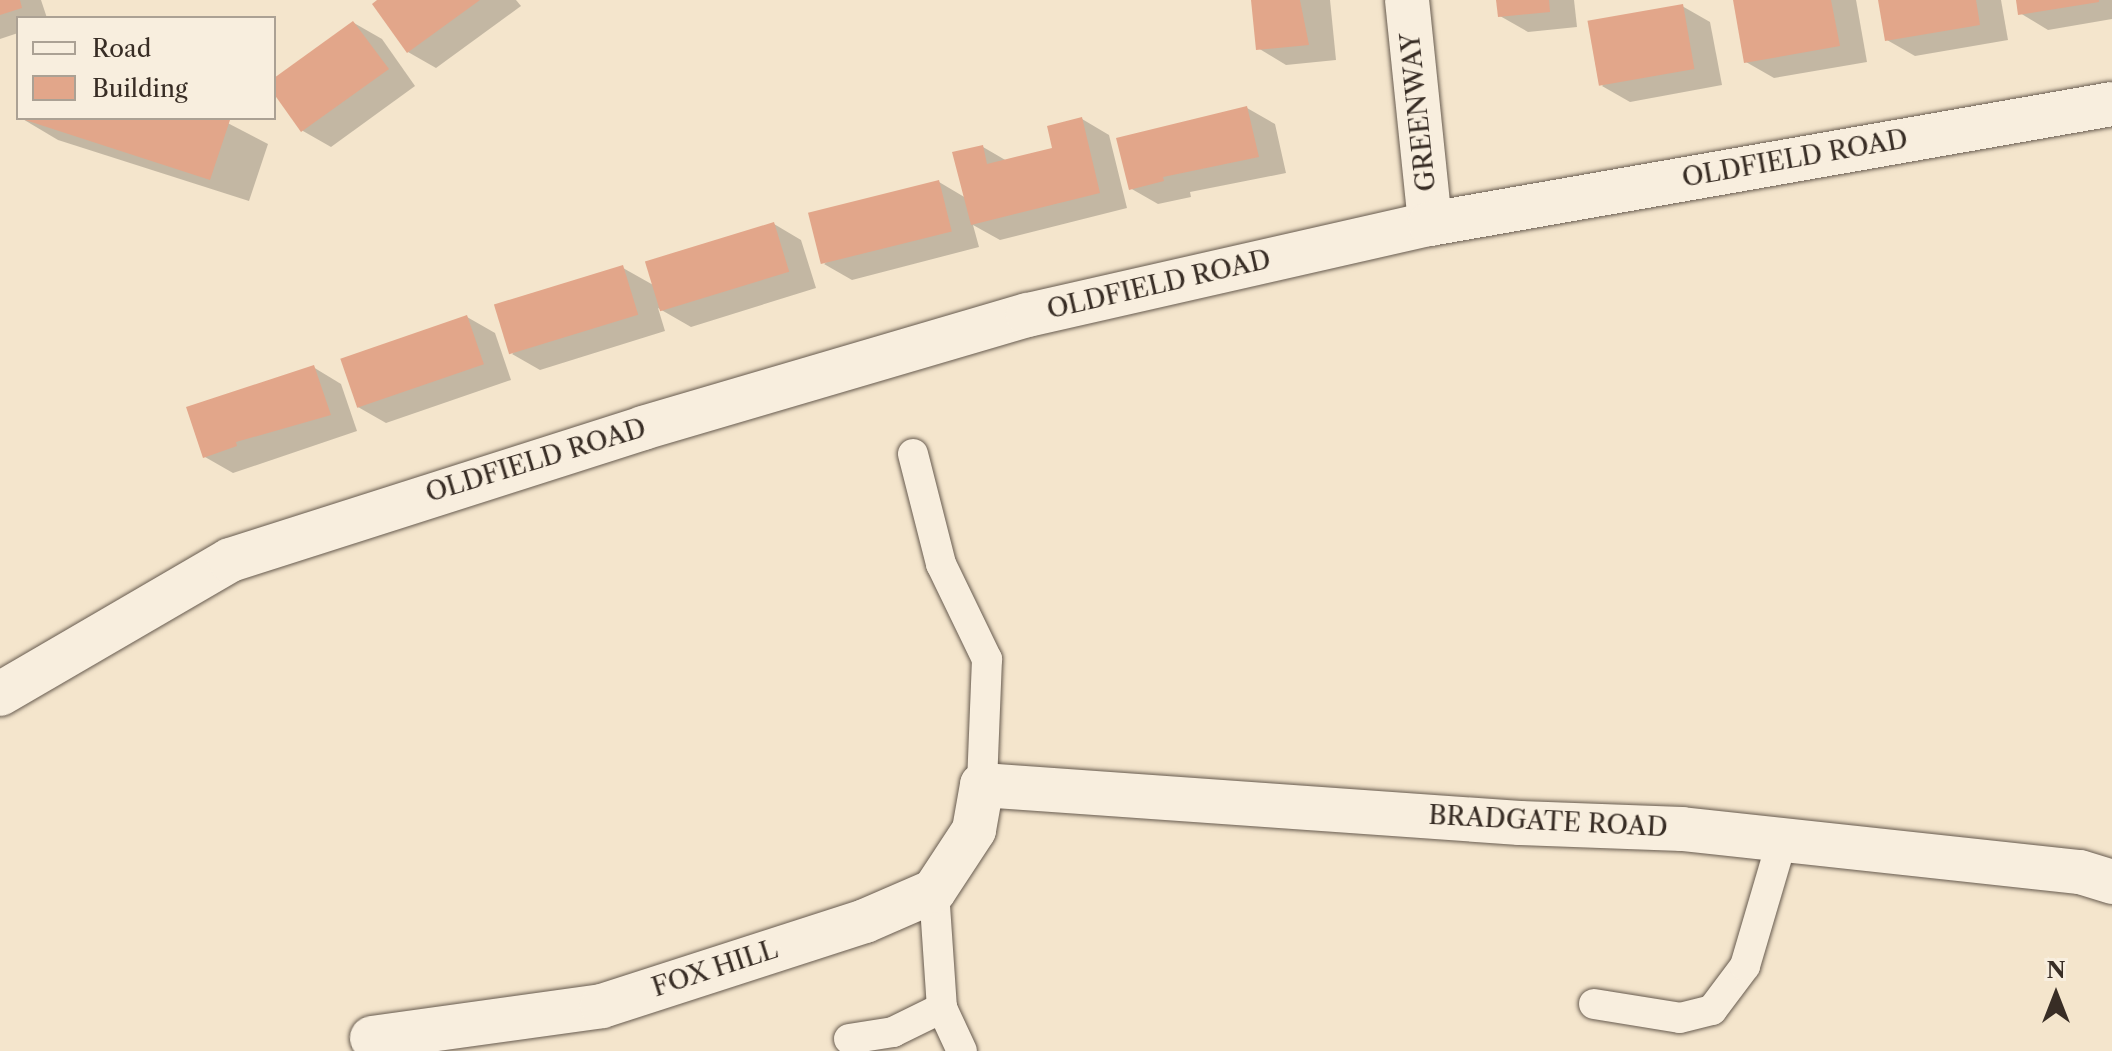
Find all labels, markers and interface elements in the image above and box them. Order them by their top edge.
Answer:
legend [16,16,276,120]
street label: GREENWAY [1395,31,1443,193]
text: Road [92,34,151,63]
text: Building [92,74,188,103]
street label: OLDFIELD ROAD [1680,124,1910,194]
street label: OLDFIELD ROAD [1044,244,1274,326]
street label: OLDFIELD ROAD [422,413,650,509]
street label: BRADGATE ROAD [1428,800,1668,844]
street label: FOX HILL [648,934,782,1004]
north arrow [2016,955,2096,1035]
text: N [2046,957,2066,984]

